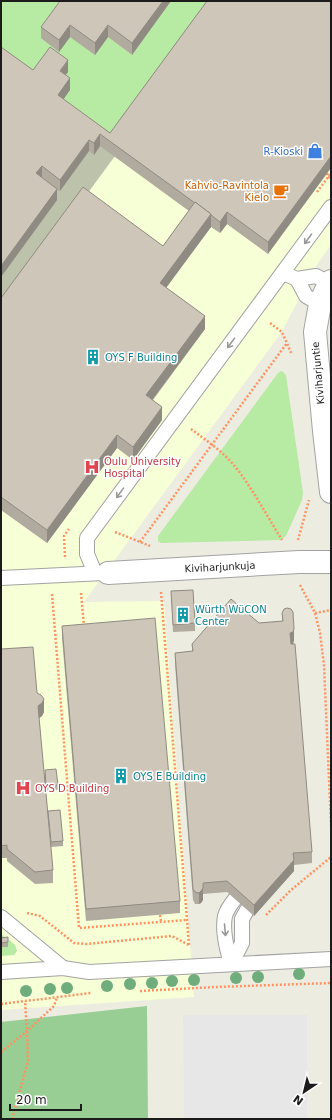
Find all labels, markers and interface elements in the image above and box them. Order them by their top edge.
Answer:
shop icon: R-Kioski [306,142,324,160]
place label: R-Kioski [264,146,303,157]
place label: Kahvio-Ravintola Kielo [185,180,269,203]
cafe icon: Kahvio-Ravintola Kielo [272,182,290,200]
one-way arrow [304,233,312,244]
one-way arrow [227,338,235,349]
street label: Kiviharjuntie [310,341,326,405]
building icon: OYS F Building [84,348,102,366]
place label: OYS F Building [105,352,177,363]
place label: Oulu University Hospital [104,456,181,479]
hospital icon: Oulu University Hospital [83,458,101,476]
one-way arrow [116,487,124,498]
street label: Kiviharjunkuja [184,560,256,574]
place label: Würth WüCON Center [195,604,267,627]
building icon: Würth WüCON Center [174,606,192,624]
building icon: OYS E Building [112,767,130,785]
place label: OYS E Building [133,771,206,782]
hospital icon: OYS D Building [14,779,32,797]
place label: OYS D Building [35,783,109,794]
one-way arrow [221,923,228,936]
north arrow [284,1072,324,1112]
scale bar [10,1086,81,1112]
text: N [291,1092,306,1108]
text: 20 m [16,1093,47,1107]

